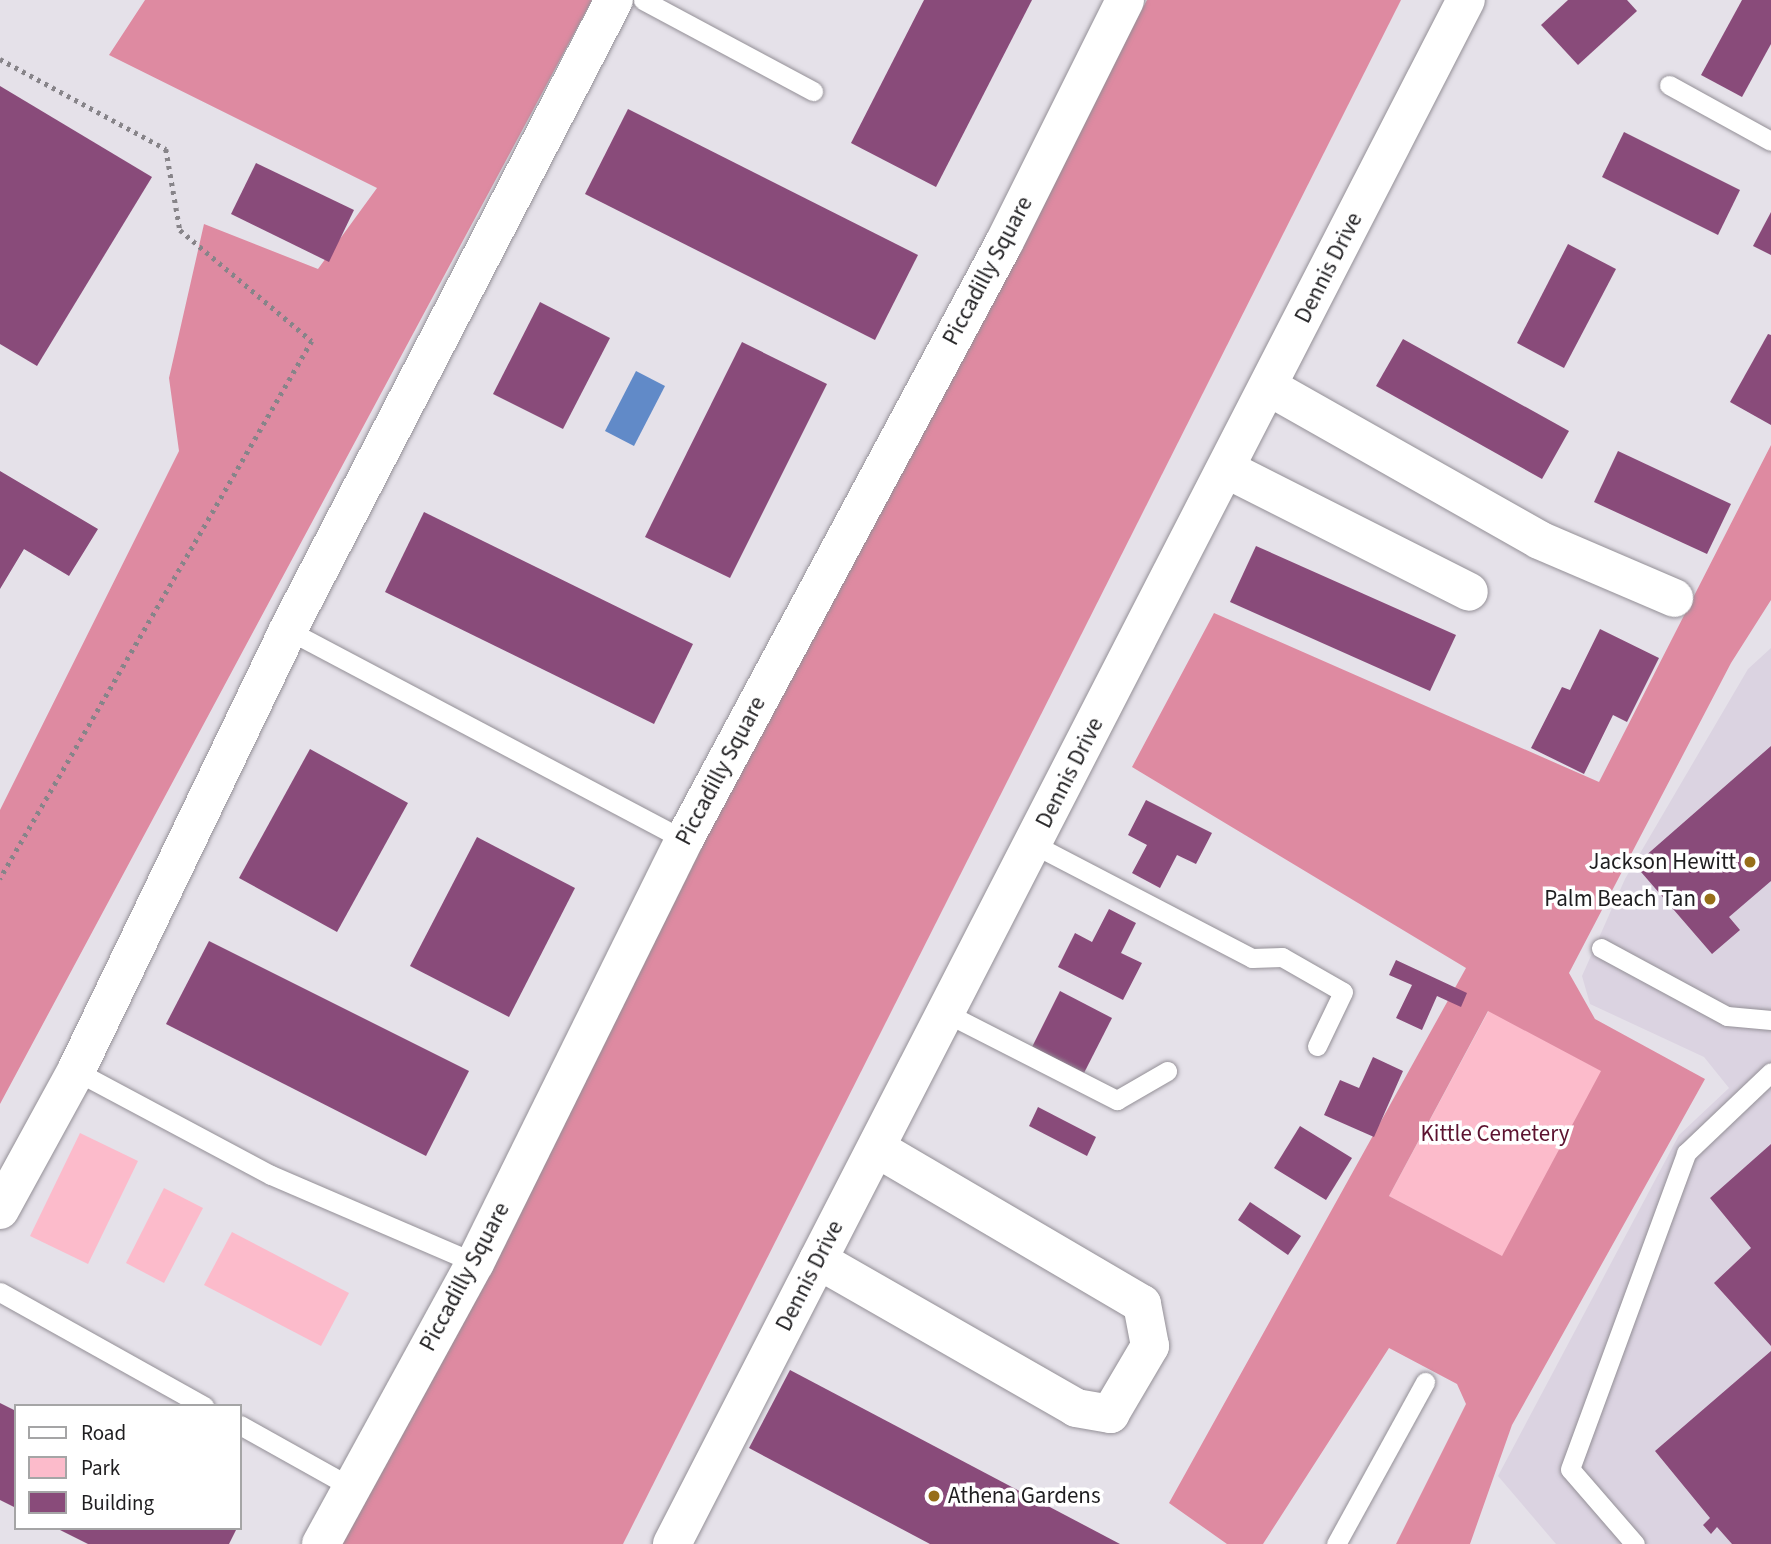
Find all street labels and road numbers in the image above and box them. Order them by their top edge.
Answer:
street label: Piccadilly Square [937,192,1039,350]
street label: Dennis Drive [1289,208,1369,328]
street label: Piccadilly Square [670,692,772,850]
street label: Dennis Drive [1030,713,1110,833]
street label: Piccadilly Square [414,1198,516,1356]
street label: Dennis Drive [770,1216,850,1336]

